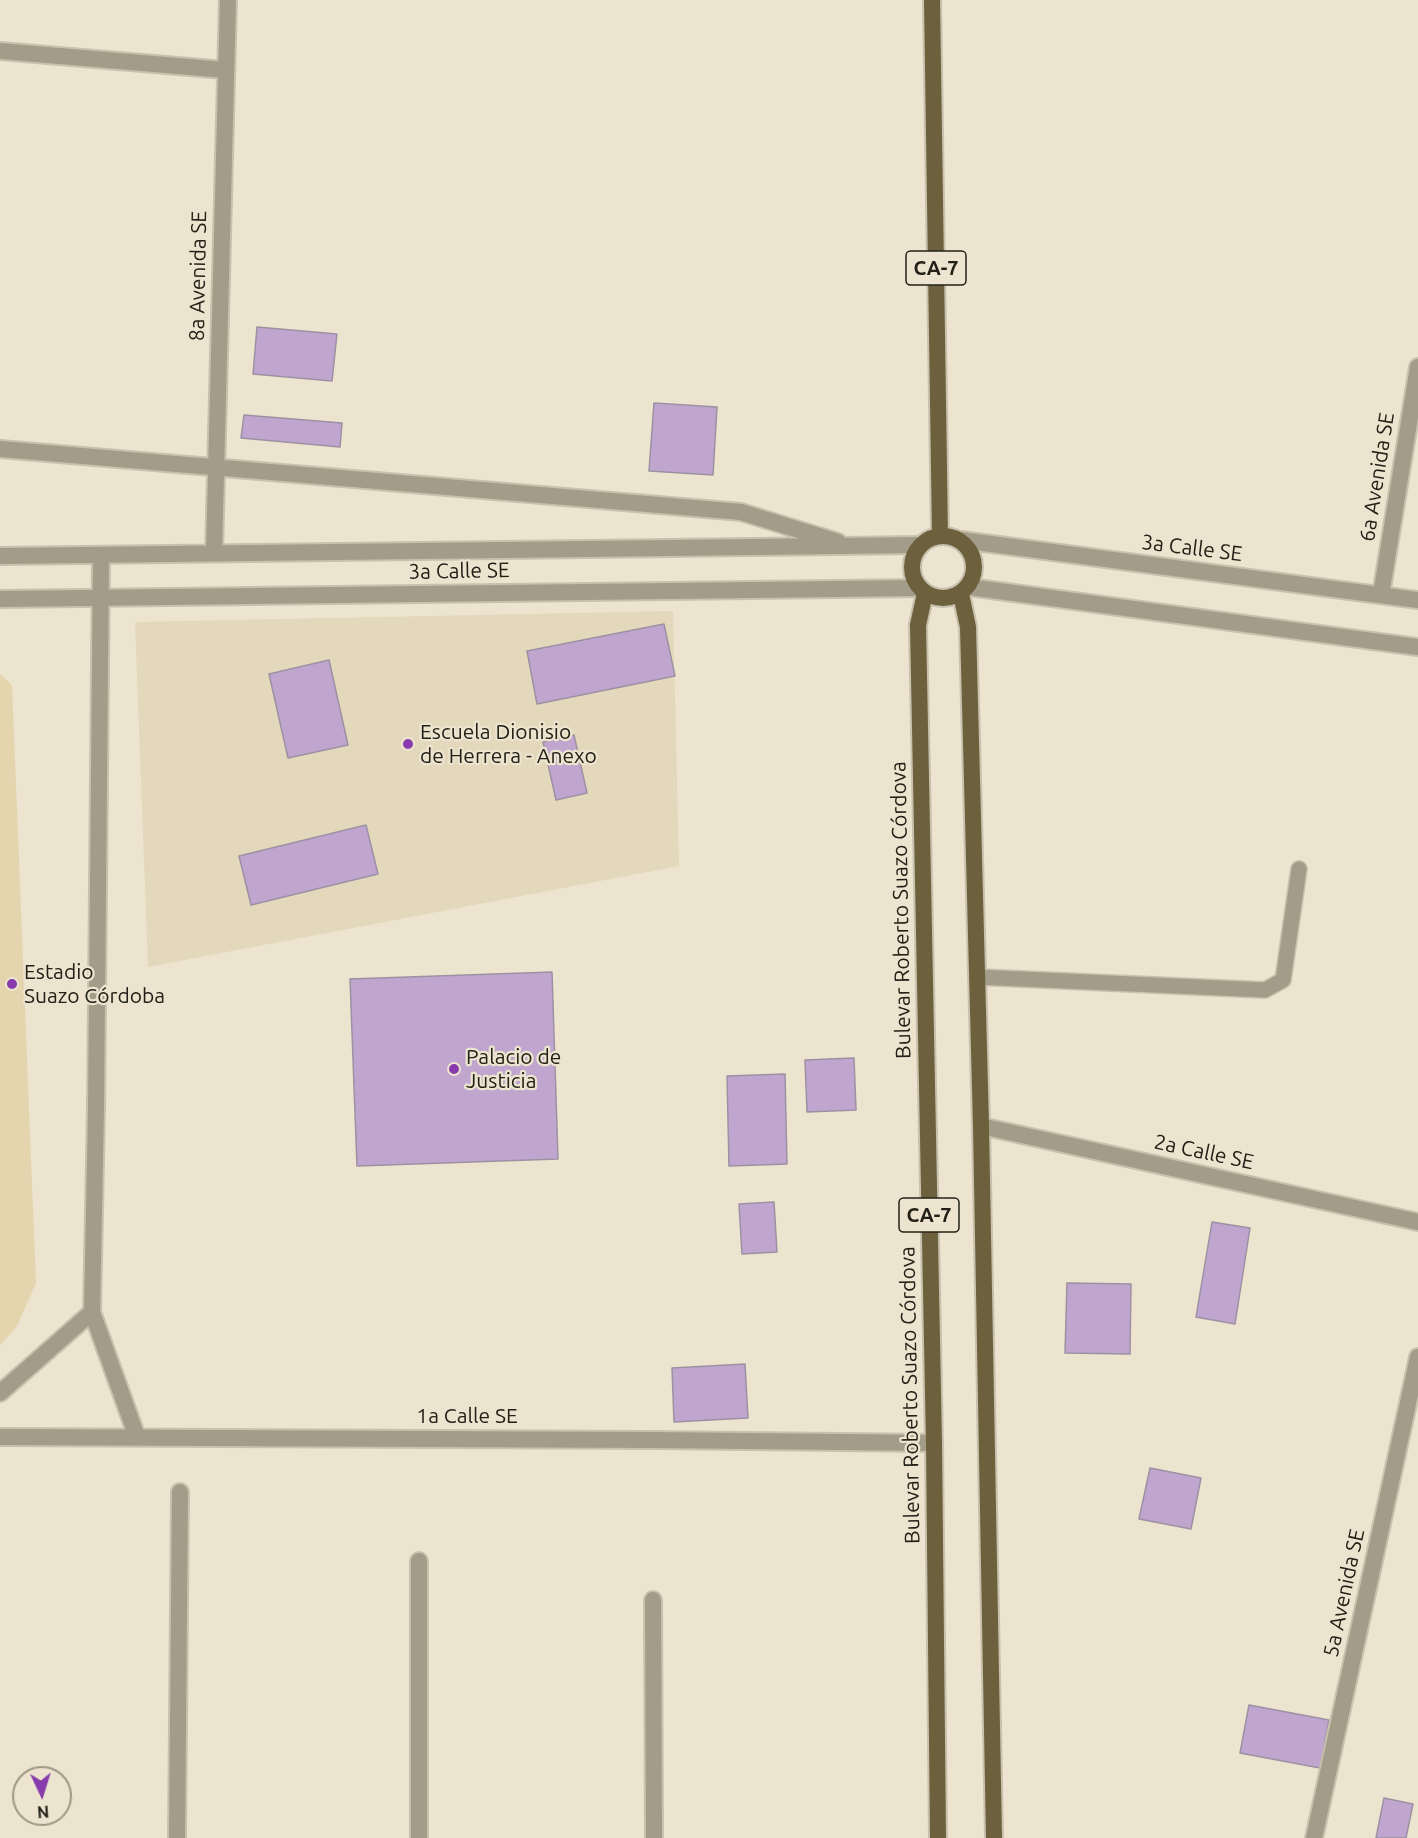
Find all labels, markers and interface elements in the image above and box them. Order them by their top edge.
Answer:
street label: 8a Avenida SE [184,211,212,341]
road number: CA-7 [906,251,966,285]
street label: 6a Avenida SE [1354,411,1400,543]
street label: 3a Calle SE [1140,529,1244,567]
street label: 3a Calle SE [408,558,510,584]
place label: Escuela Dionisio de Herrera - Anexo [420,719,597,769]
marker: Escuela Dionisio de Herrera - Anexo [401,737,415,751]
street label: Bulevar Roberto Suazo Córdova [886,761,916,1059]
place label: Estadio Suazo Córdoba [24,959,165,1009]
marker: Estadio Suazo Córdoba [5,977,19,991]
place label: Palacio de Justicia [466,1044,561,1094]
marker: Palacio de Justicia [447,1062,461,1076]
street label: 2a Calle SE [1152,1129,1256,1175]
road number: CA-7 [899,1198,959,1232]
street label: Bulevar Roberto Suazo Córdova [895,1246,925,1544]
street label: 1a Calle SE [416,1403,518,1429]
street label: 5a Avenida SE [1318,1527,1370,1659]
north arrow [12,1766,72,1826]
text: N [37,1803,50,1821]

